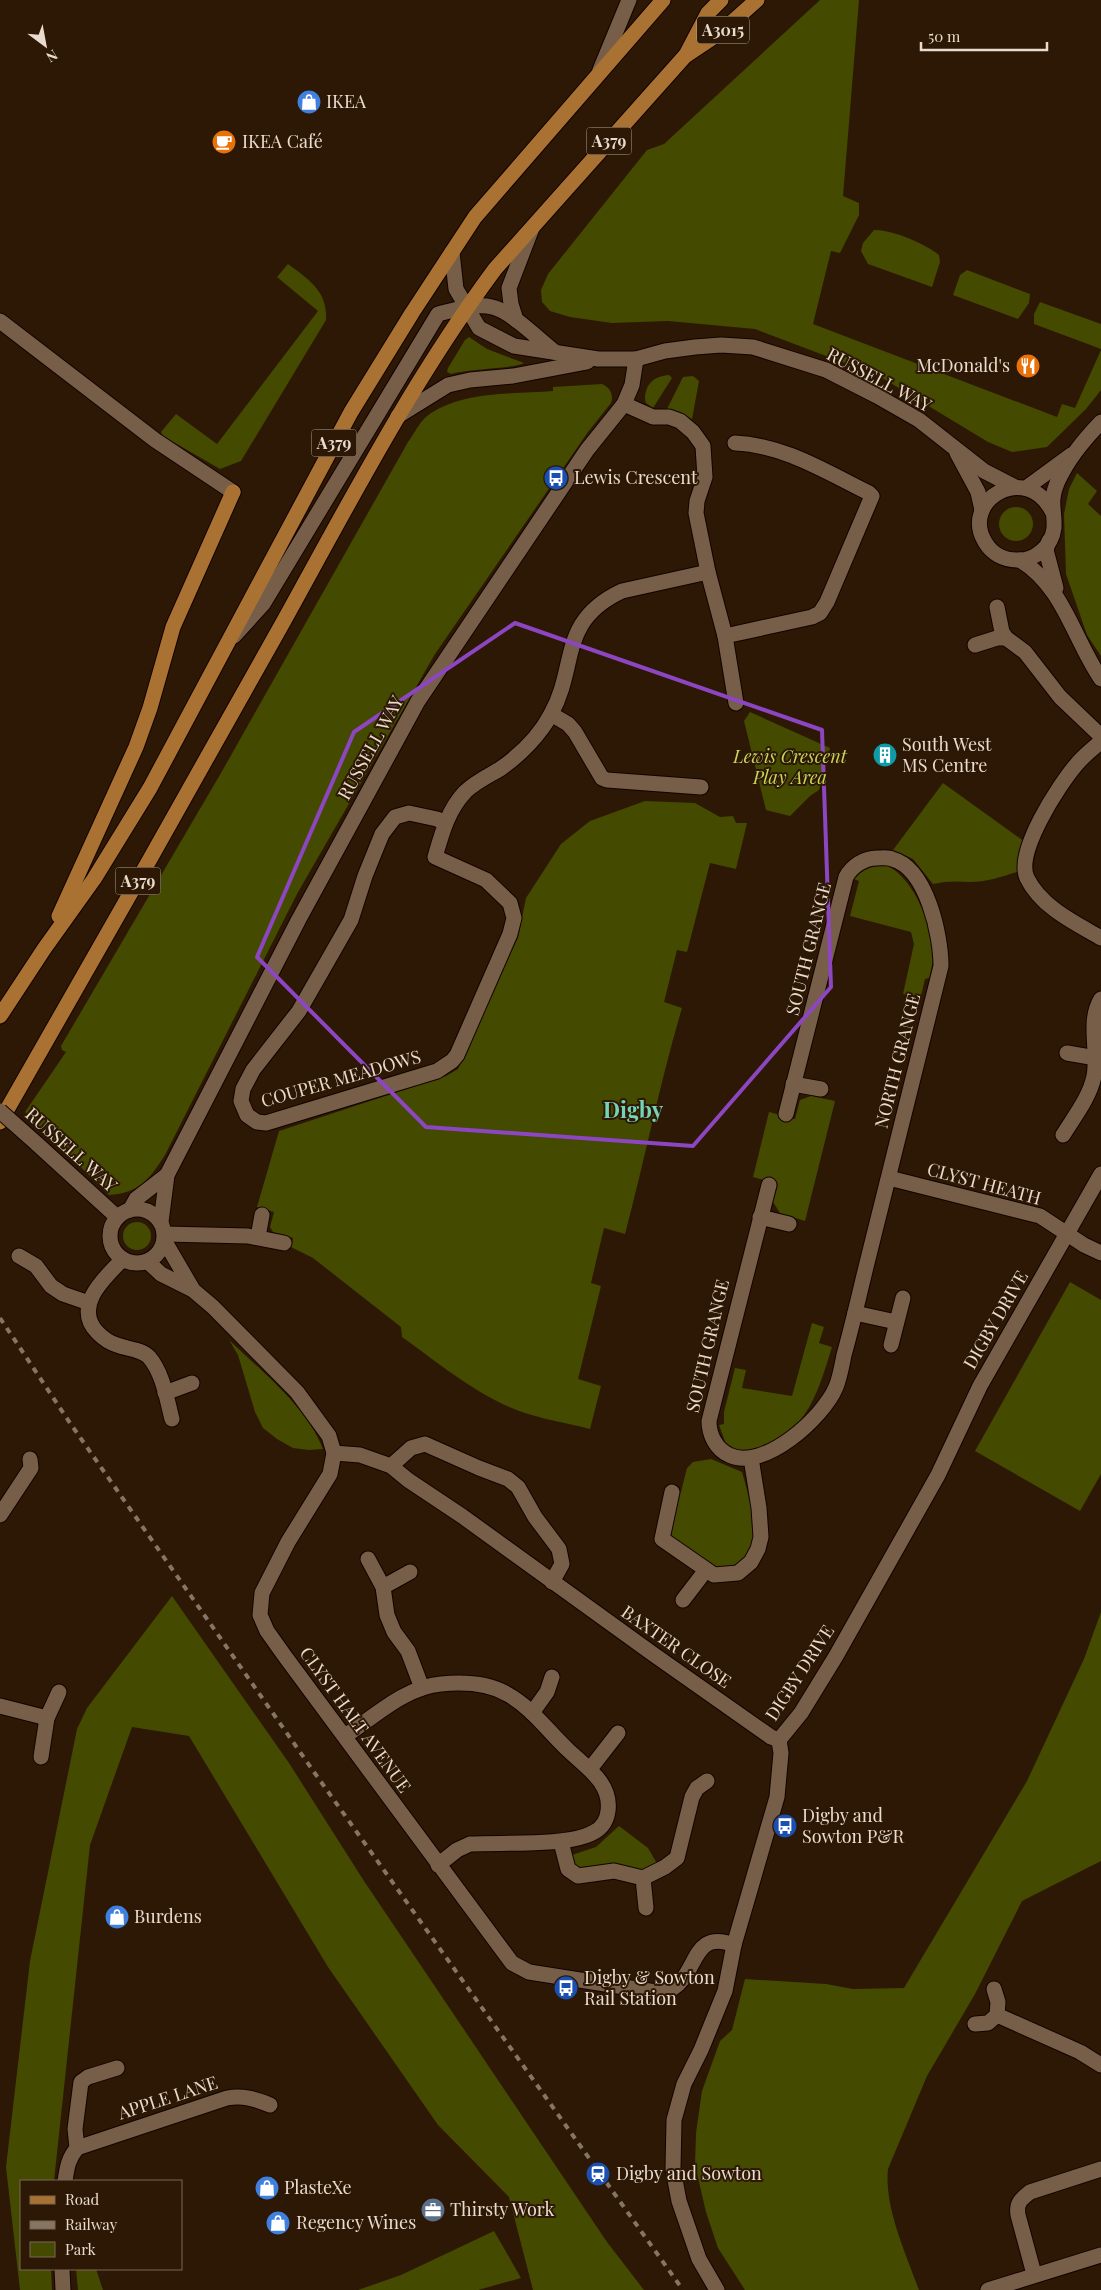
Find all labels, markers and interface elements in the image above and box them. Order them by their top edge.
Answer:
road number: A3015 [697,16,749,44]
north arrow [20,20,70,70]
scale bar [921,20,1047,52]
text: 50 m [928,26,961,46]
text: N [43,46,61,67]
shop icon: IKEA [296,89,322,115]
place label: IKEA [326,89,367,113]
road number: A379 [586,128,632,154]
cafe icon: IKEA Café [211,129,237,155]
place label: IKEA Café [242,129,323,153]
street label: RUSSELL WAY [823,341,936,417]
place label: McDonald's [916,353,1010,377]
restaurant icon: McDonald's [1015,353,1041,379]
road number: A379 [312,429,356,456]
bus stop icon: Lewis Crescent [543,465,569,491]
place label: Lewis Crescent [574,465,698,489]
street label: RUSSELL WAY [332,691,409,804]
place label: South West MS Centre [902,732,992,777]
building icon: South West MS Centre [872,742,898,768]
park label: Lewis Crescent Play Area [732,744,848,789]
road number: A379 [116,868,160,894]
street label: SOUTH GRANGE [780,880,836,1018]
street label: NORTH GRANGE [869,991,925,1131]
street label: COUPER MEADOWS [258,1044,423,1112]
district label: Digby [603,1094,664,1124]
street label: RUSSELL WAY [21,1102,123,1197]
street label: CLYST HEATH [925,1156,1044,1210]
street label: DIGBY DRIVE [957,1266,1033,1373]
street label: SOUTH GRANGE [680,1277,734,1415]
street label: BAXTER CLOSE [617,1599,736,1693]
street label: DIGBY DRIVE [759,1620,839,1725]
street label: CLYST HALT AVENUE [295,1642,417,1797]
place label: Digby and Sowton P&R [802,1803,904,1848]
bus stop icon: Digby and Sowton P&R [772,1813,798,1839]
shop icon: Burdens [104,1904,130,1930]
place label: Burdens [134,1904,202,1928]
place label: Digby & Sowton Rail Station [584,1965,715,2010]
bus stop icon: Digby & Sowton Rail Station [553,1975,579,2001]
street label: APPLE LANE [114,2070,221,2125]
station icon: Digby and Sowton [585,2161,611,2187]
place label: Digby and Sowton [616,2161,762,2185]
shop icon: PlasteXe [254,2175,280,2201]
place label: PlasteXe [284,2175,352,2199]
legend [20,2180,182,2270]
text: Road [65,2189,99,2209]
office icon: Thirsty Work [420,2197,446,2223]
place label: Thirsty Work [450,2197,554,2221]
shop icon: Regency Wines [265,2210,291,2236]
place label: Regency Wines [296,2210,416,2234]
text: Railway [65,2214,118,2234]
text: Park [65,2239,97,2259]

